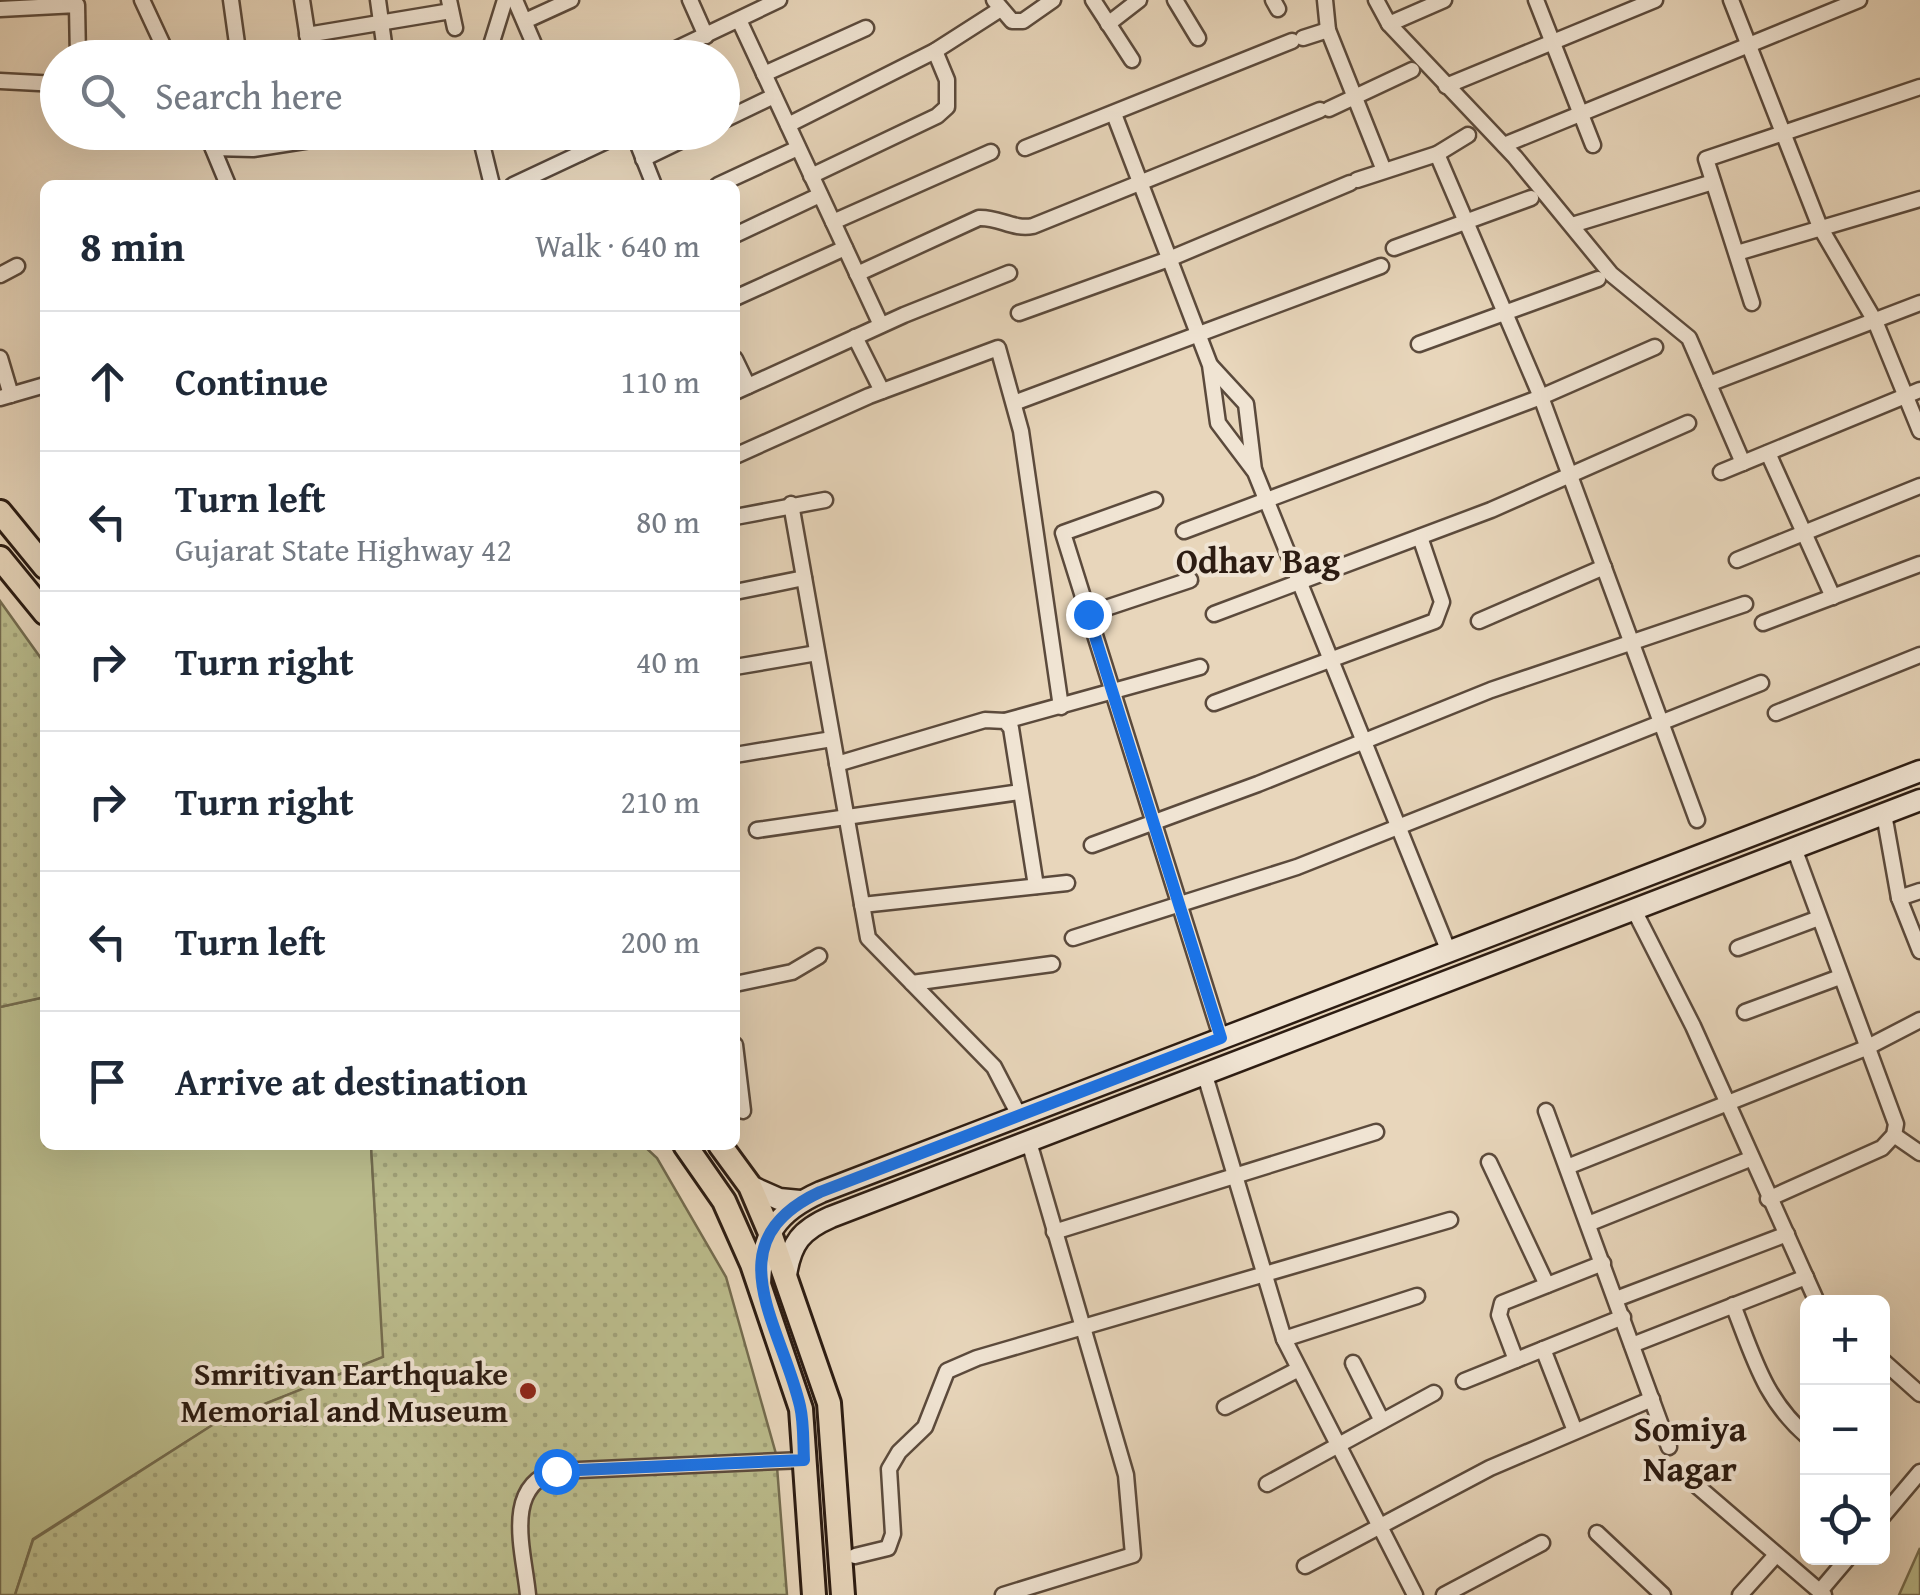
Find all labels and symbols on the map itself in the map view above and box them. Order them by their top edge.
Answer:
district label: Odhav Bag [1176,535,1340,586]
route end [1066,592,1112,638]
place label: Smritivan Earthquake Memorial and Museum [180,1350,509,1434]
marker: Smritivan Earthquake Memorial and Museum [517,1380,539,1402]
district label: Somiya Nagar [1633,1403,1747,1494]
route start [534,1449,580,1495]

